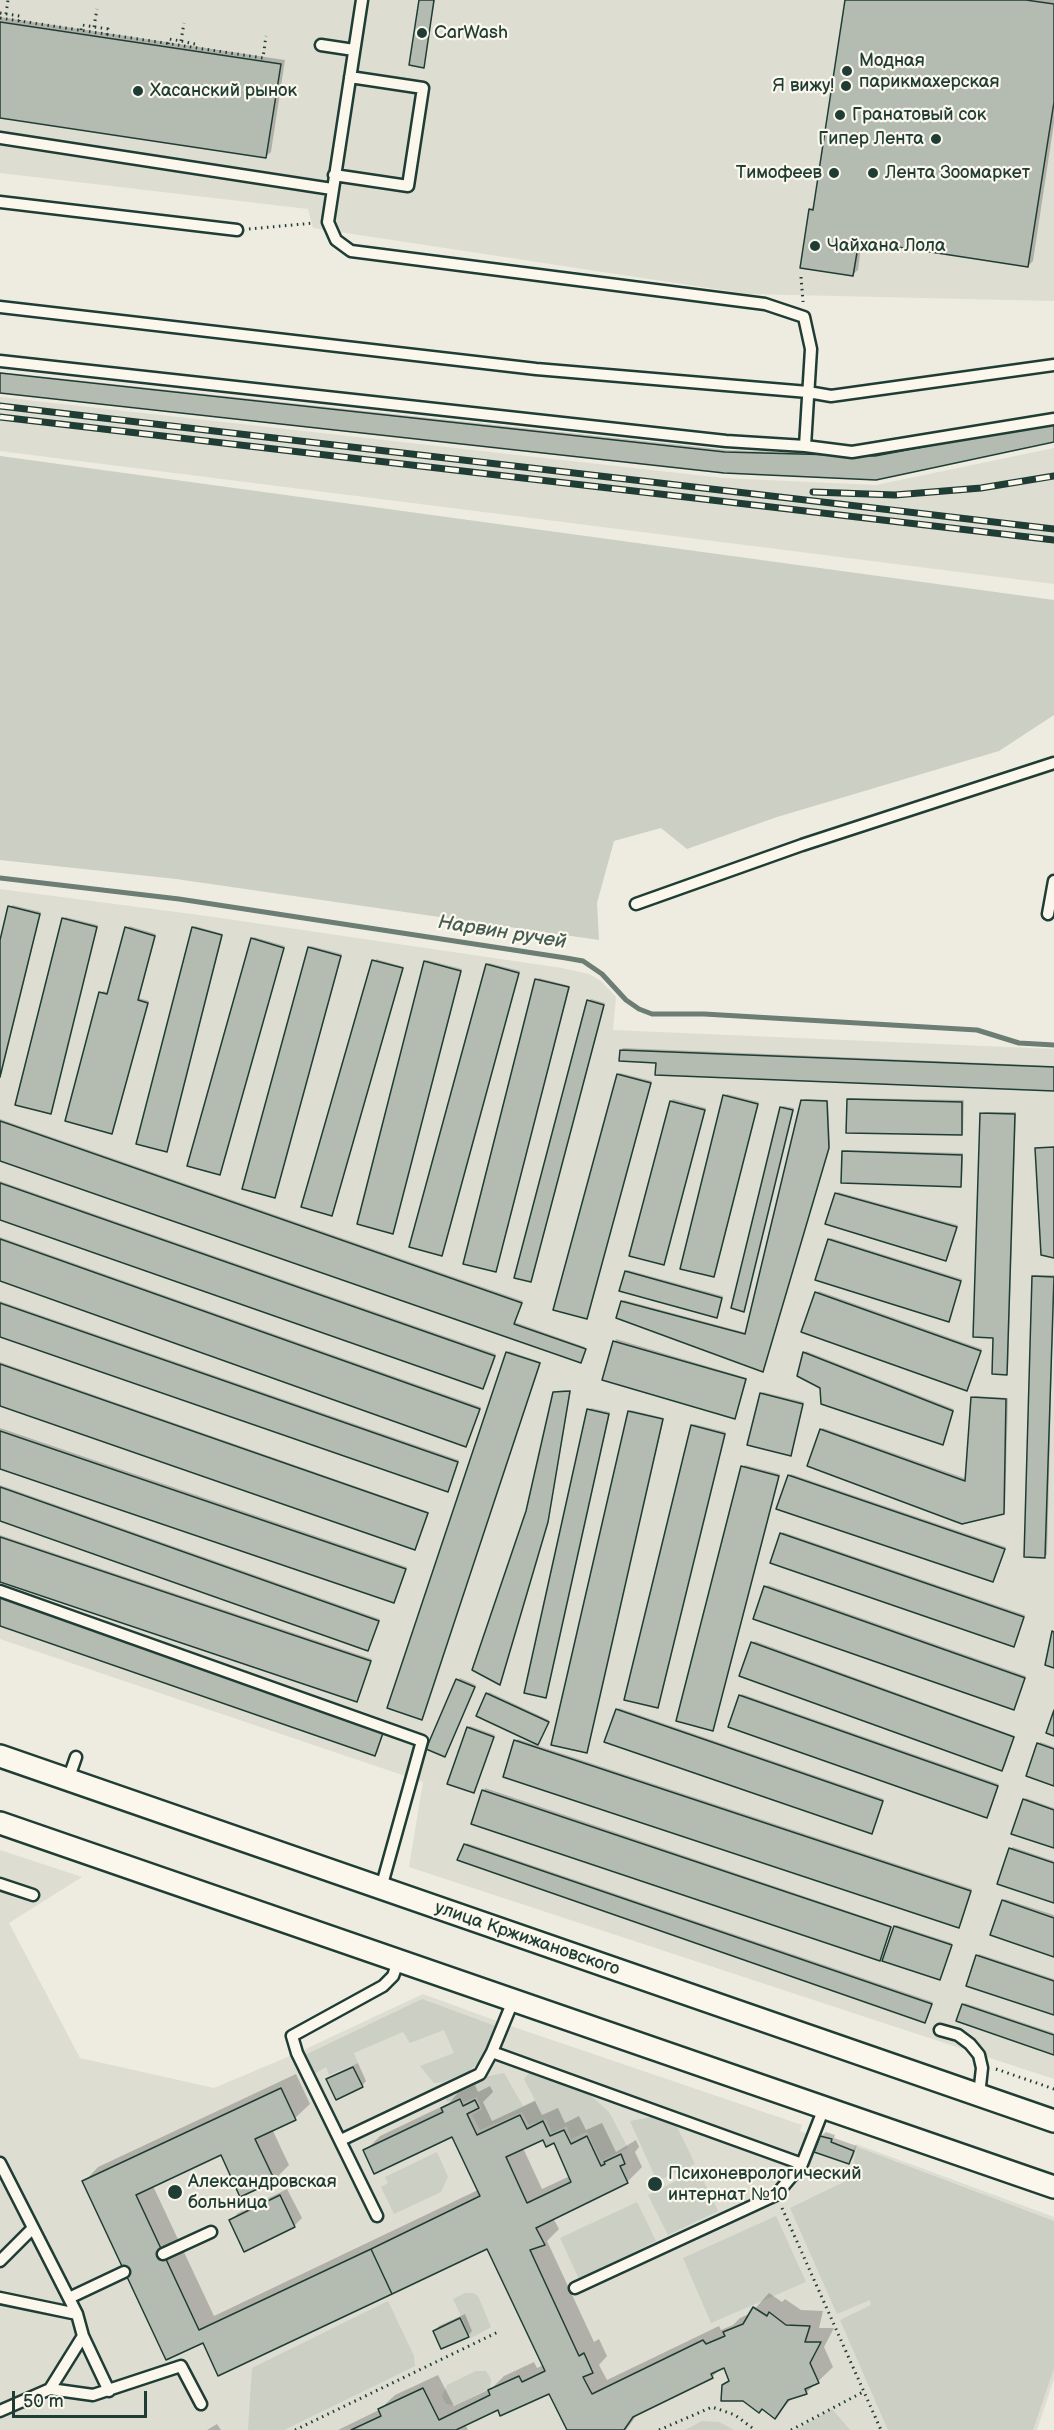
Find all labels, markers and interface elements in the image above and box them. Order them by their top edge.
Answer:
place label: CarWash [434,22,508,44]
marker: CarWash [415,26,429,40]
place label: Модная парикмахерская [859,50,999,92]
marker: Модная парикмахерская [840,64,854,78]
place label: Я вижу! [772,75,834,97]
marker: Я вижу! [839,79,853,93]
place label: Хасанский рынок [150,80,297,102]
marker: Хасанский рынок [131,84,145,98]
place label: Гранатовый сок [852,104,986,126]
marker: Гранатовый сок [833,108,847,122]
place label: Гипер Лента [818,128,924,150]
marker: Гипер Лента [929,132,943,146]
place label: Тимофеев [736,162,822,184]
place label: Лента Зоомаркет [885,162,1030,184]
marker: Тимофеев [827,166,841,180]
marker: Лента Зоомаркет [866,166,880,180]
place label: Чайхана Лола [827,235,946,257]
marker: Чайхана Лола [808,239,822,253]
water label: Нарвин ручей [436,911,568,955]
street label: улица Кржижановского [432,1897,622,1981]
place label: Психоневрологический интернат №10 [668,2163,861,2206]
place label: Александровская больница [188,2171,337,2214]
marker: Психоневрологический интернат №10 [646,2175,664,2193]
marker: Александровская больница [166,2183,184,2201]
scale bar [15,2379,150,2417]
text: 50 m [23,2391,64,2412]

